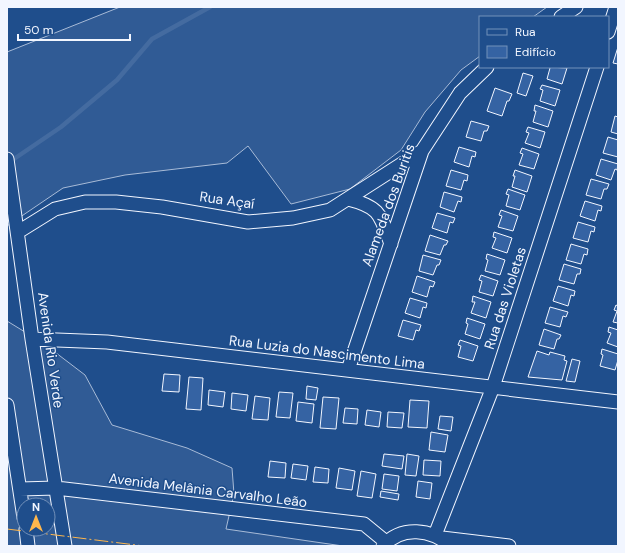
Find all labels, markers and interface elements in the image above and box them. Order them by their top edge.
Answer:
scale bar [18,16,130,42]
legend [479,16,609,68]
text: 50 m [24,22,53,38]
text: Rua [515,24,536,40]
text: Edifício [515,44,556,60]
street label: Alameda dos Buritis [357,141,419,269]
street label: Rua Açaí [198,187,257,213]
street label: Rua das Violetas [480,244,530,352]
street label: Avenida Rio Verde [34,291,68,409]
street label: Rua Luzia do Nascimento Lima [228,331,426,373]
street label: Avenida Melânia Carvalho Leão [108,469,308,511]
north arrow [16,497,56,537]
text: N [32,500,40,514]

